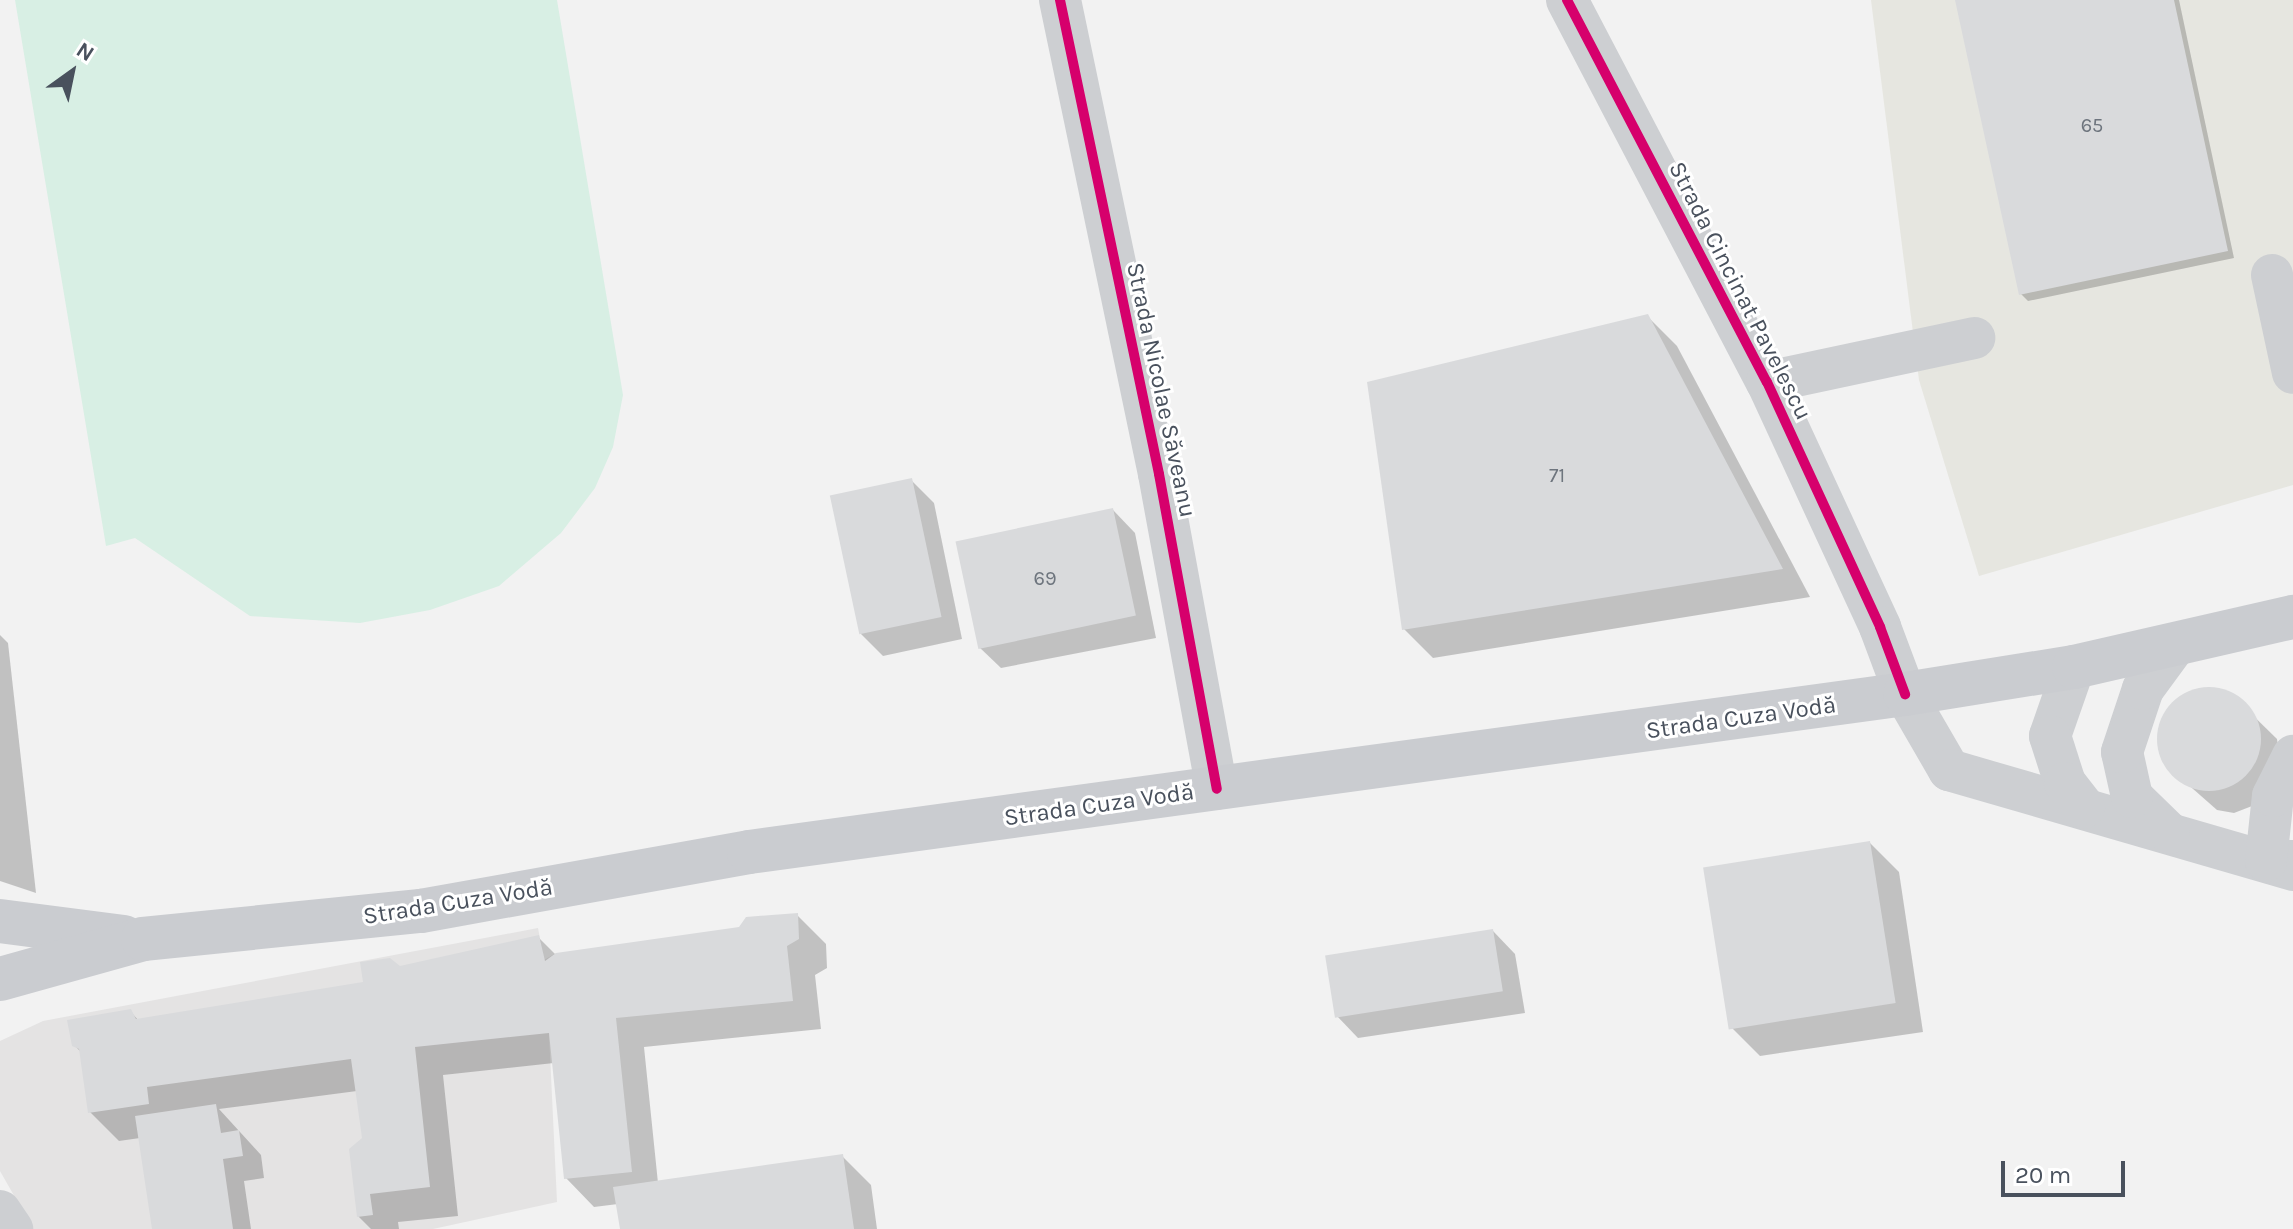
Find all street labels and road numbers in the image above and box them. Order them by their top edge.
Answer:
street label: Strada Cincinat Pavelescu [1662,157,1818,425]
street label: Strada Nicolae Săveanu [1120,260,1202,520]
street label: Strada Cuza Vodă [1644,690,1838,746]
street label: Strada Cuza Vodă [1002,777,1196,833]
street label: Strada Cuza Vodă [361,873,555,931]

